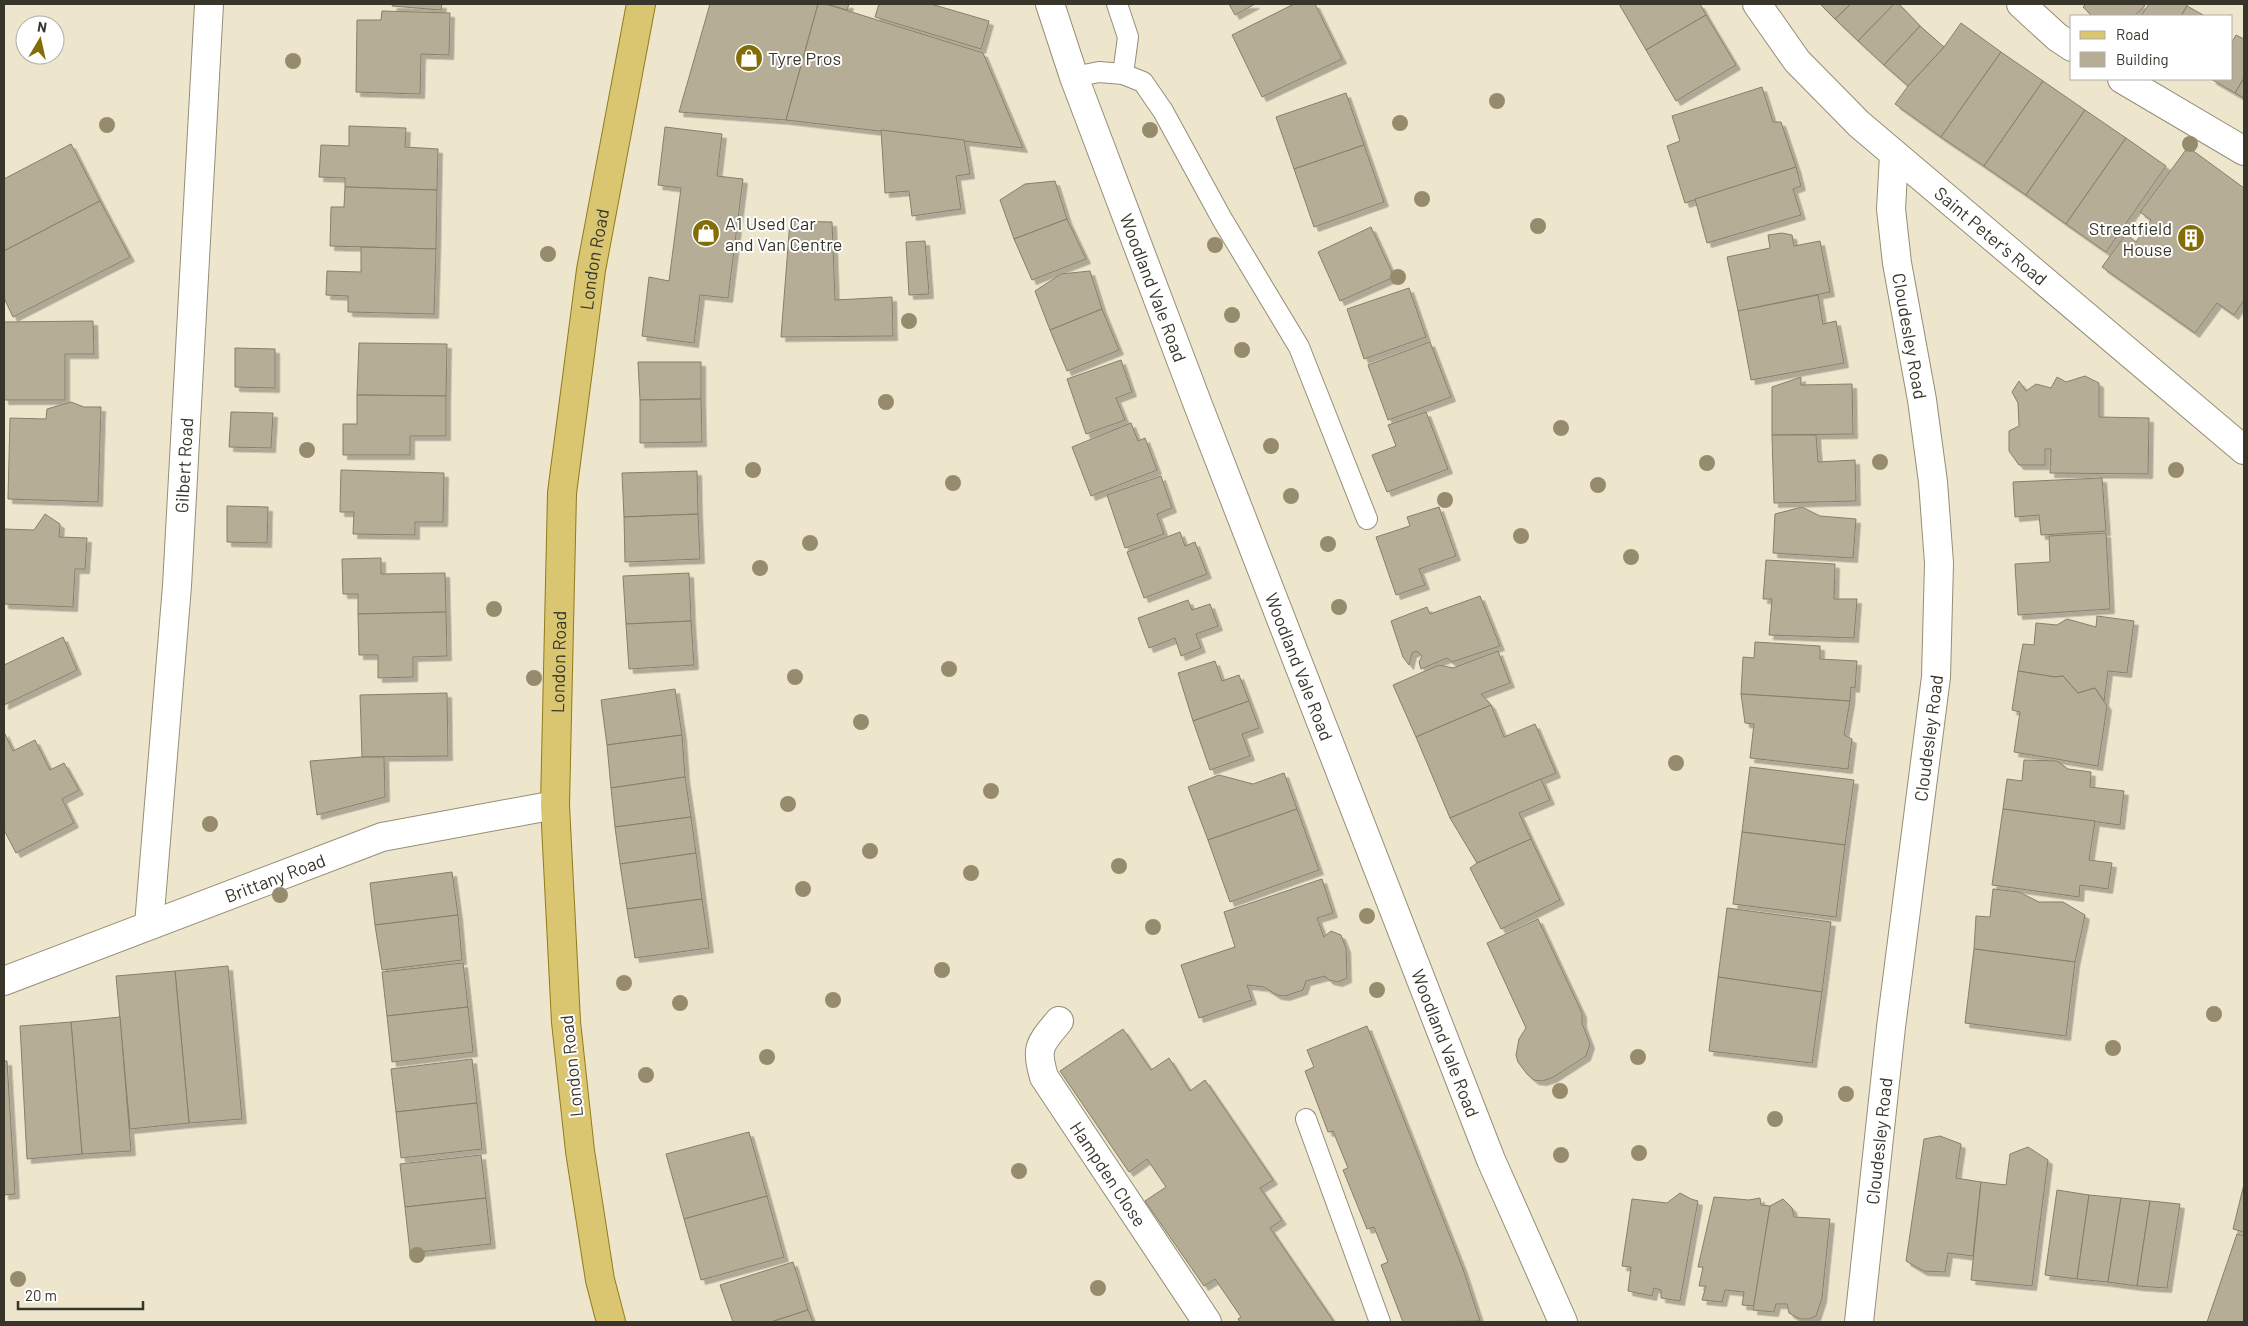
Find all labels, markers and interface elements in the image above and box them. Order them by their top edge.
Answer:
north arrow [15,15,65,65]
legend [2070,15,2233,80]
text: N [36,18,48,36]
text: Road [2116,25,2149,43]
shop icon: Tyre Pros [734,43,764,73]
place label: Tyre Pros [768,47,841,69]
text: Building [2116,50,2169,68]
street label: Saint Peter's Road [1930,182,2052,290]
street label: London Road [575,207,613,311]
street label: Woodland Vale Road [1116,210,1192,365]
place label: A1 Used Car and Van Centre [725,212,842,255]
place label: Streatfield House [2089,217,2172,260]
shop icon: A1 Used Car and Van Centre [691,218,721,248]
building icon: Streatfield House [2176,223,2206,253]
street label: Cloudesley Road [1888,271,1932,401]
street label: Gilbert Road [170,417,197,514]
street label: Woodland Vale Road [1261,589,1338,744]
street label: London Road [546,611,570,713]
street label: Cloudesley Road [1909,673,1947,803]
street label: Brittany Road [222,849,328,907]
street label: Woodland Vale Road [1407,966,1484,1120]
street label: London Road [555,1014,587,1118]
street label: Cloudesley Road [1861,1076,1896,1206]
street label: Hampden Close [1066,1117,1151,1231]
scale bar [18,1278,142,1310]
text: 20 m [25,1286,57,1304]

